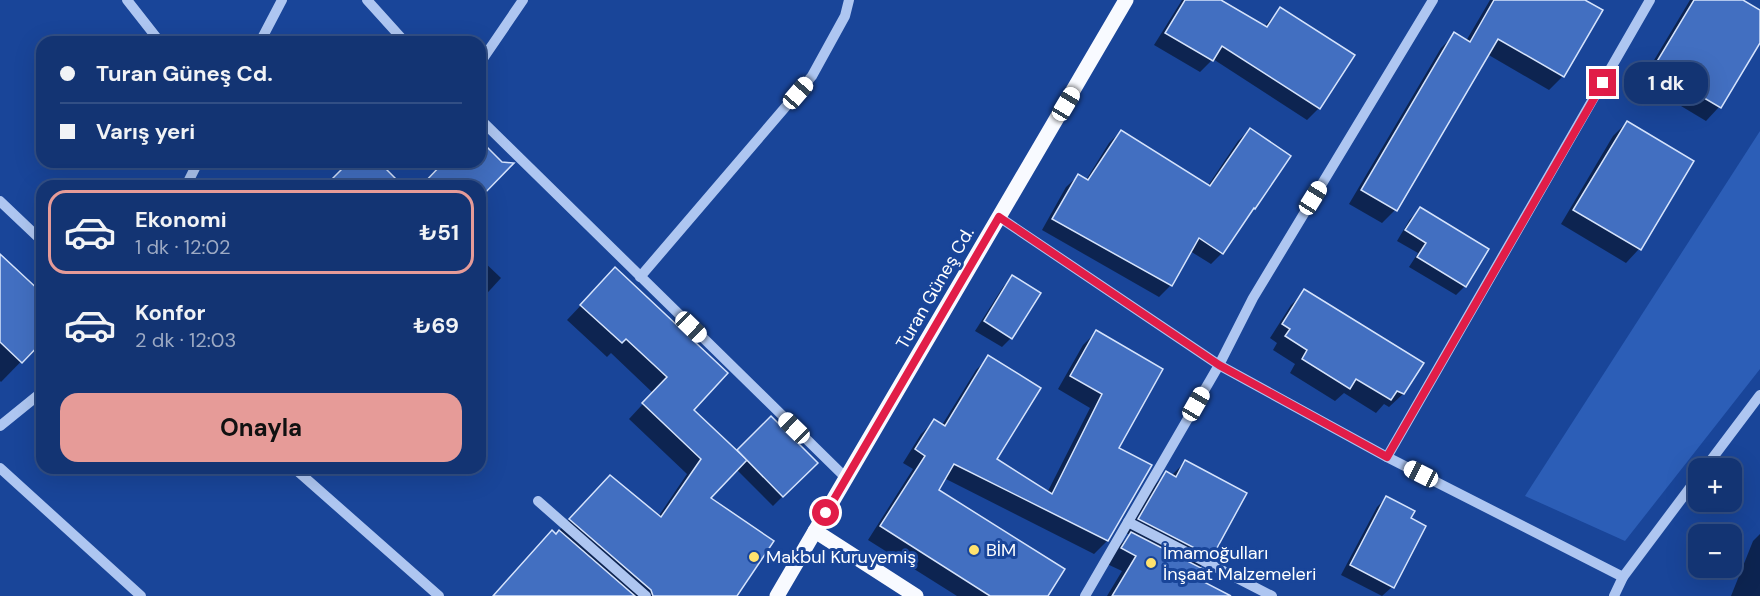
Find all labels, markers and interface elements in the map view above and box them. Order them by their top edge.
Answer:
text: Turan Güneş Cd. [96,59,273,88]
callout: 1 dk [1624,62,1708,104]
route end [1589,69,1616,96]
text: 1 dk [1648,70,1684,96]
car [779,74,817,112]
car [1049,84,1083,124]
text: Varış yeri [96,117,195,146]
car [1296,178,1330,218]
icon: car [63,205,117,259]
text: Ekonomi [135,205,227,234]
text: ₺51 [419,218,459,247]
street label: Turan Güneş Cd. [890,223,980,353]
text: 1 dk · 12:02 [135,234,231,260]
icon: car [63,298,117,352]
text: Konfor [135,298,206,327]
car [672,308,710,346]
text: ₺69 [413,311,459,340]
text: 2 dk · 12:03 [135,327,236,353]
car [1179,384,1213,424]
button: Onayla [60,393,462,462]
car [775,409,813,447]
car [1401,458,1441,490]
map controls [1688,458,1742,578]
button: + [1688,458,1742,512]
route start [812,499,839,526]
button: − [1688,524,1742,578]
place label: BİM [986,538,1016,562]
place label: İmamoğulları İnşaat Malzemeleri [1163,541,1316,586]
marker: BİM [967,543,981,557]
place label: Makbul Kuruyemiş [766,545,916,569]
marker: Makbul Kuruyemiş [747,550,761,564]
marker: İmamoğulları İnşaat Malzemeleri [1144,556,1158,570]

